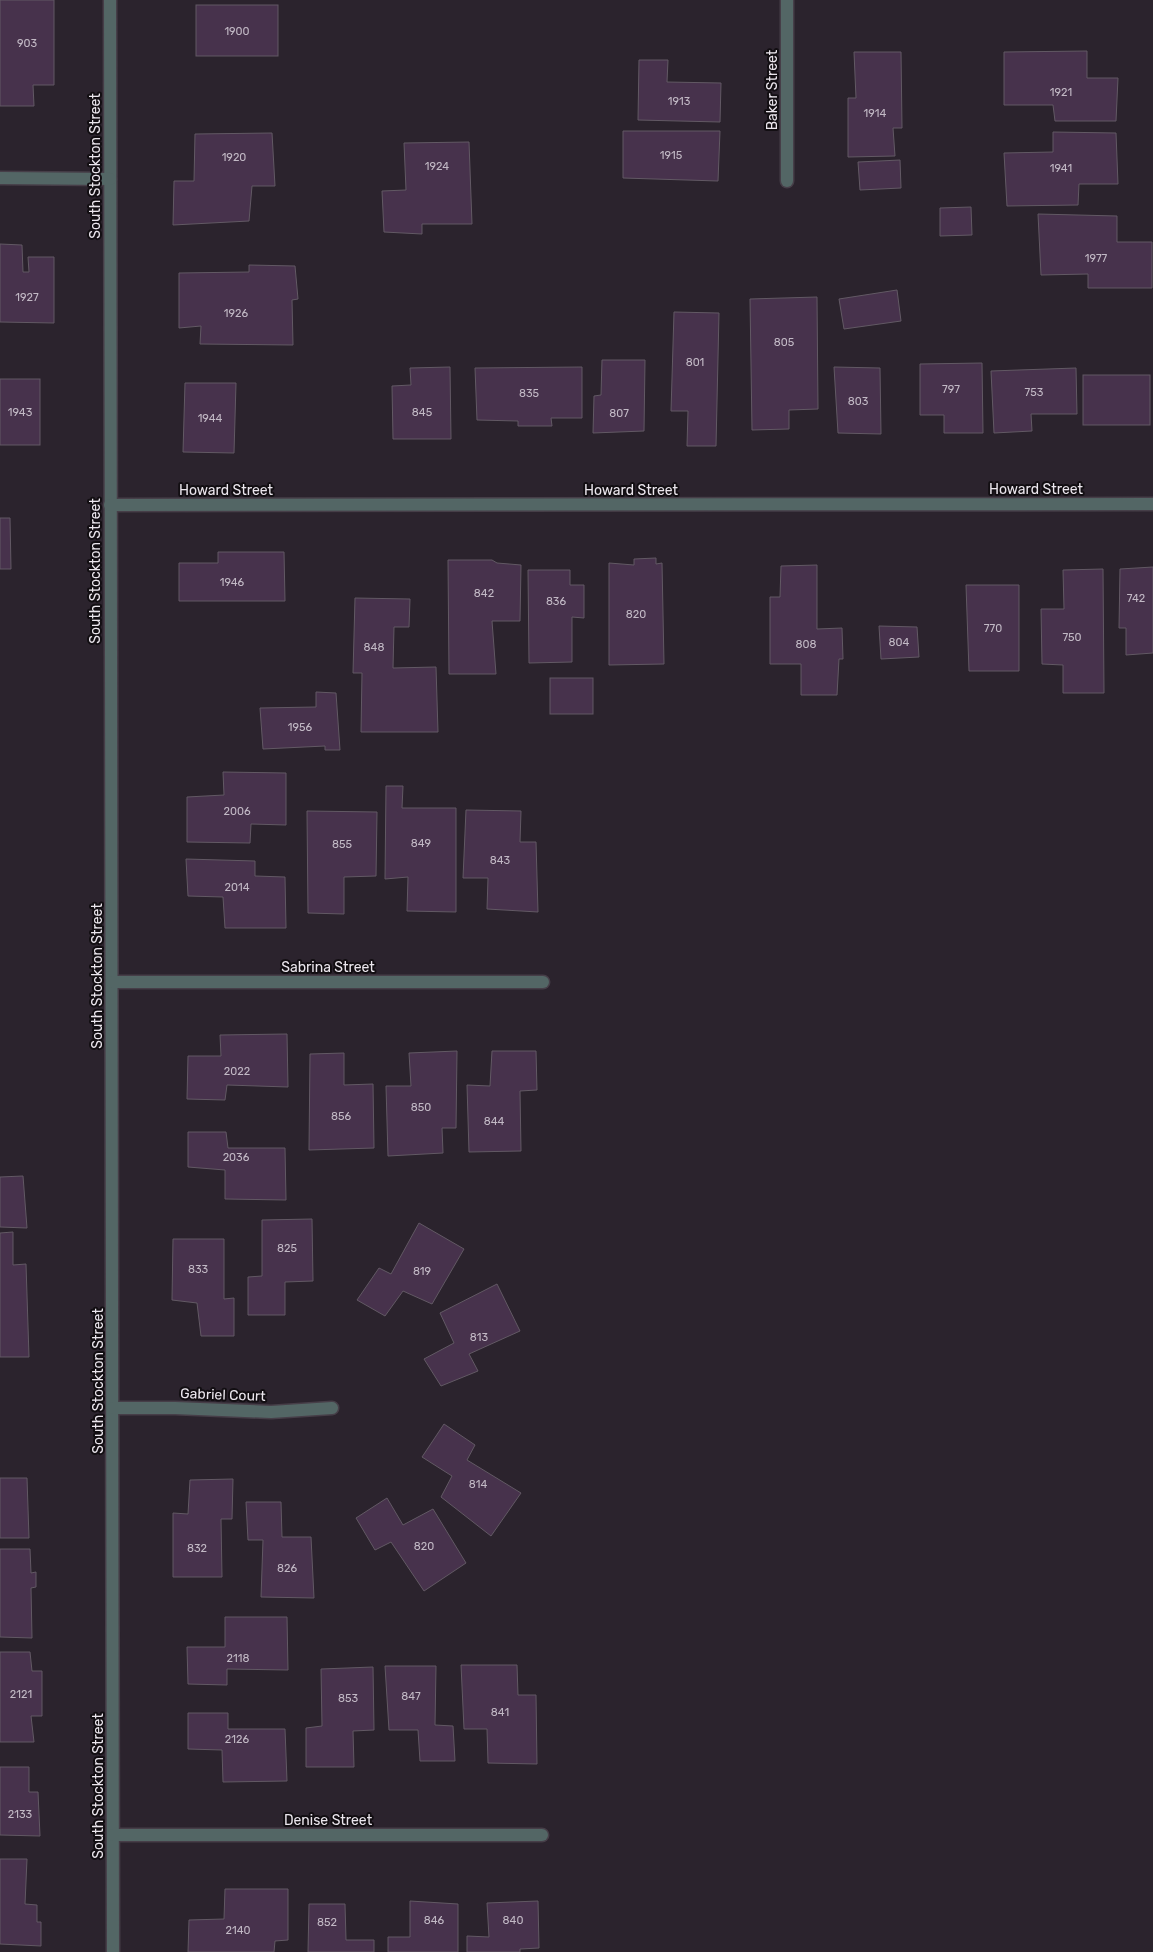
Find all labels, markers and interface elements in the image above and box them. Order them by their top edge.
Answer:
house number: 1900 [224,25,250,38]
house number: 903 [17,37,37,50]
street label: Baker Street [764,49,781,130]
house number: 1921 [1050,86,1072,99]
street label: South Stockton Street [87,93,104,239]
house number: 1913 [668,95,691,108]
house number: 1914 [864,107,887,120]
house number: 1915 [660,149,683,162]
house number: 1920 [222,151,246,164]
house number: 1924 [425,160,449,173]
house number: 1941 [1050,162,1072,175]
house number: 1977 [1085,252,1108,265]
house number: 1927 [15,291,39,304]
house number: 1926 [224,307,249,320]
house number: 805 [774,336,795,349]
house number: 801 [686,356,704,369]
house number: 797 [942,383,960,396]
house number: 753 [1025,386,1044,399]
house number: 835 [519,387,540,400]
house number: 803 [848,395,869,408]
house number: 1943 [8,406,33,419]
house number: 845 [412,406,433,419]
house number: 807 [609,407,629,420]
house number: 1944 [198,412,223,425]
street label: Howard Street [989,481,1084,498]
street label: Howard Street [179,482,274,499]
street label: Howard Street [584,482,679,499]
street label: South Stockton Street [87,498,104,644]
house number: 1946 [220,576,245,589]
house number: 842 [474,587,494,600]
house number: 742 [1127,592,1145,605]
house number: 836 [546,595,566,608]
house number: 820 [626,608,646,621]
house number: 770 [984,622,1002,635]
house number: 750 [1062,631,1082,644]
house number: 804 [889,636,910,649]
house number: 808 [796,638,816,651]
house number: 848 [364,641,384,654]
house number: 1956 [288,721,313,734]
house number: 2006 [223,805,251,818]
house number: 849 [411,837,431,850]
house number: 855 [332,838,352,851]
house number: 843 [490,854,511,867]
house number: 2014 [225,881,250,894]
street label: South Stockton Street [89,903,106,1049]
street label: Sabrina Street [281,959,375,976]
house number: 2022 [224,1065,250,1078]
house number: 850 [411,1101,431,1114]
house number: 856 [331,1110,351,1123]
house number: 844 [484,1115,504,1128]
house number: 2036 [223,1151,250,1164]
house number: 825 [277,1242,297,1255]
house number: 833 [188,1263,208,1276]
house number: 819 [413,1265,431,1278]
street label: South Stockton Street [90,1308,107,1454]
house number: 813 [470,1331,489,1344]
street label: Gabriel Court [180,1385,267,1405]
house number: 814 [469,1478,487,1491]
house number: 820 [414,1540,434,1553]
house number: 832 [187,1542,207,1555]
house number: 826 [277,1562,297,1575]
house number: 2118 [227,1652,249,1665]
house number: 2121 [10,1688,32,1701]
house number: 847 [401,1690,421,1703]
house number: 853 [338,1692,358,1705]
house number: 841 [491,1706,509,1719]
street label: South Stockton Street [90,1713,107,1859]
house number: 2126 [225,1733,249,1746]
house number: 2133 [8,1808,33,1821]
street label: Denise Street [284,1812,373,1829]
house number: 846 [424,1914,445,1927]
house number: 840 [503,1914,523,1927]
house number: 852 [317,1916,337,1929]
house number: 2140 [226,1924,251,1937]

